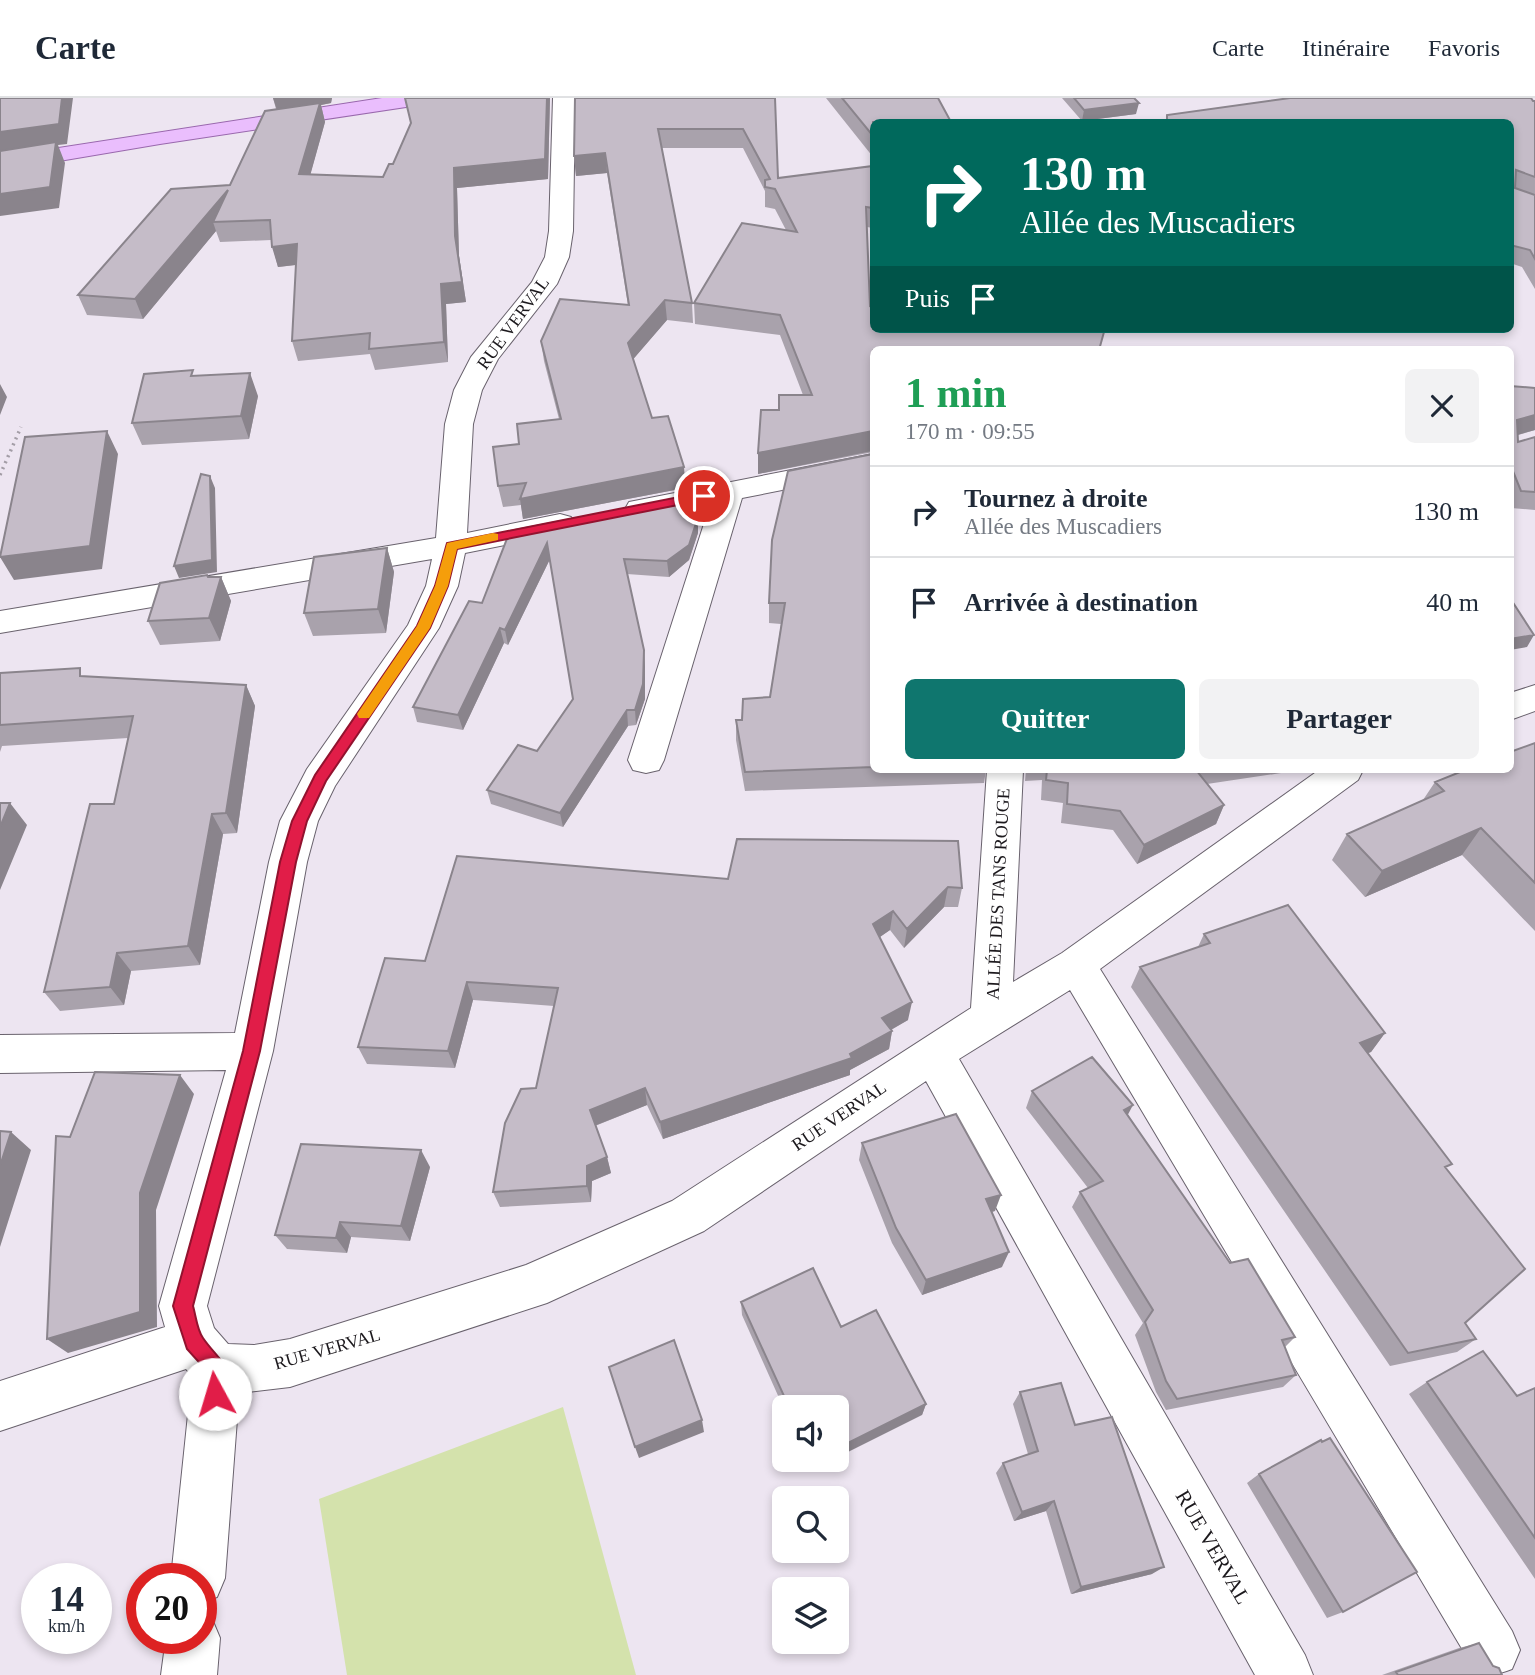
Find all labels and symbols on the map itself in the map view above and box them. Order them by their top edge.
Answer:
street label: RUE VERVAL [473,273,553,373]
pin [674,466,734,526]
street label: ALLÉE DES TANS ROUGE [981,788,1014,1000]
street label: RUE VERVAL [788,1077,890,1155]
street label: RUE VERVAL [272,1324,382,1374]
position arrow [178,1357,252,1431]
street label: RUE VERVAL [1171,1486,1255,1608]
speed limit sign: 20 [126,1563,217,1654]

